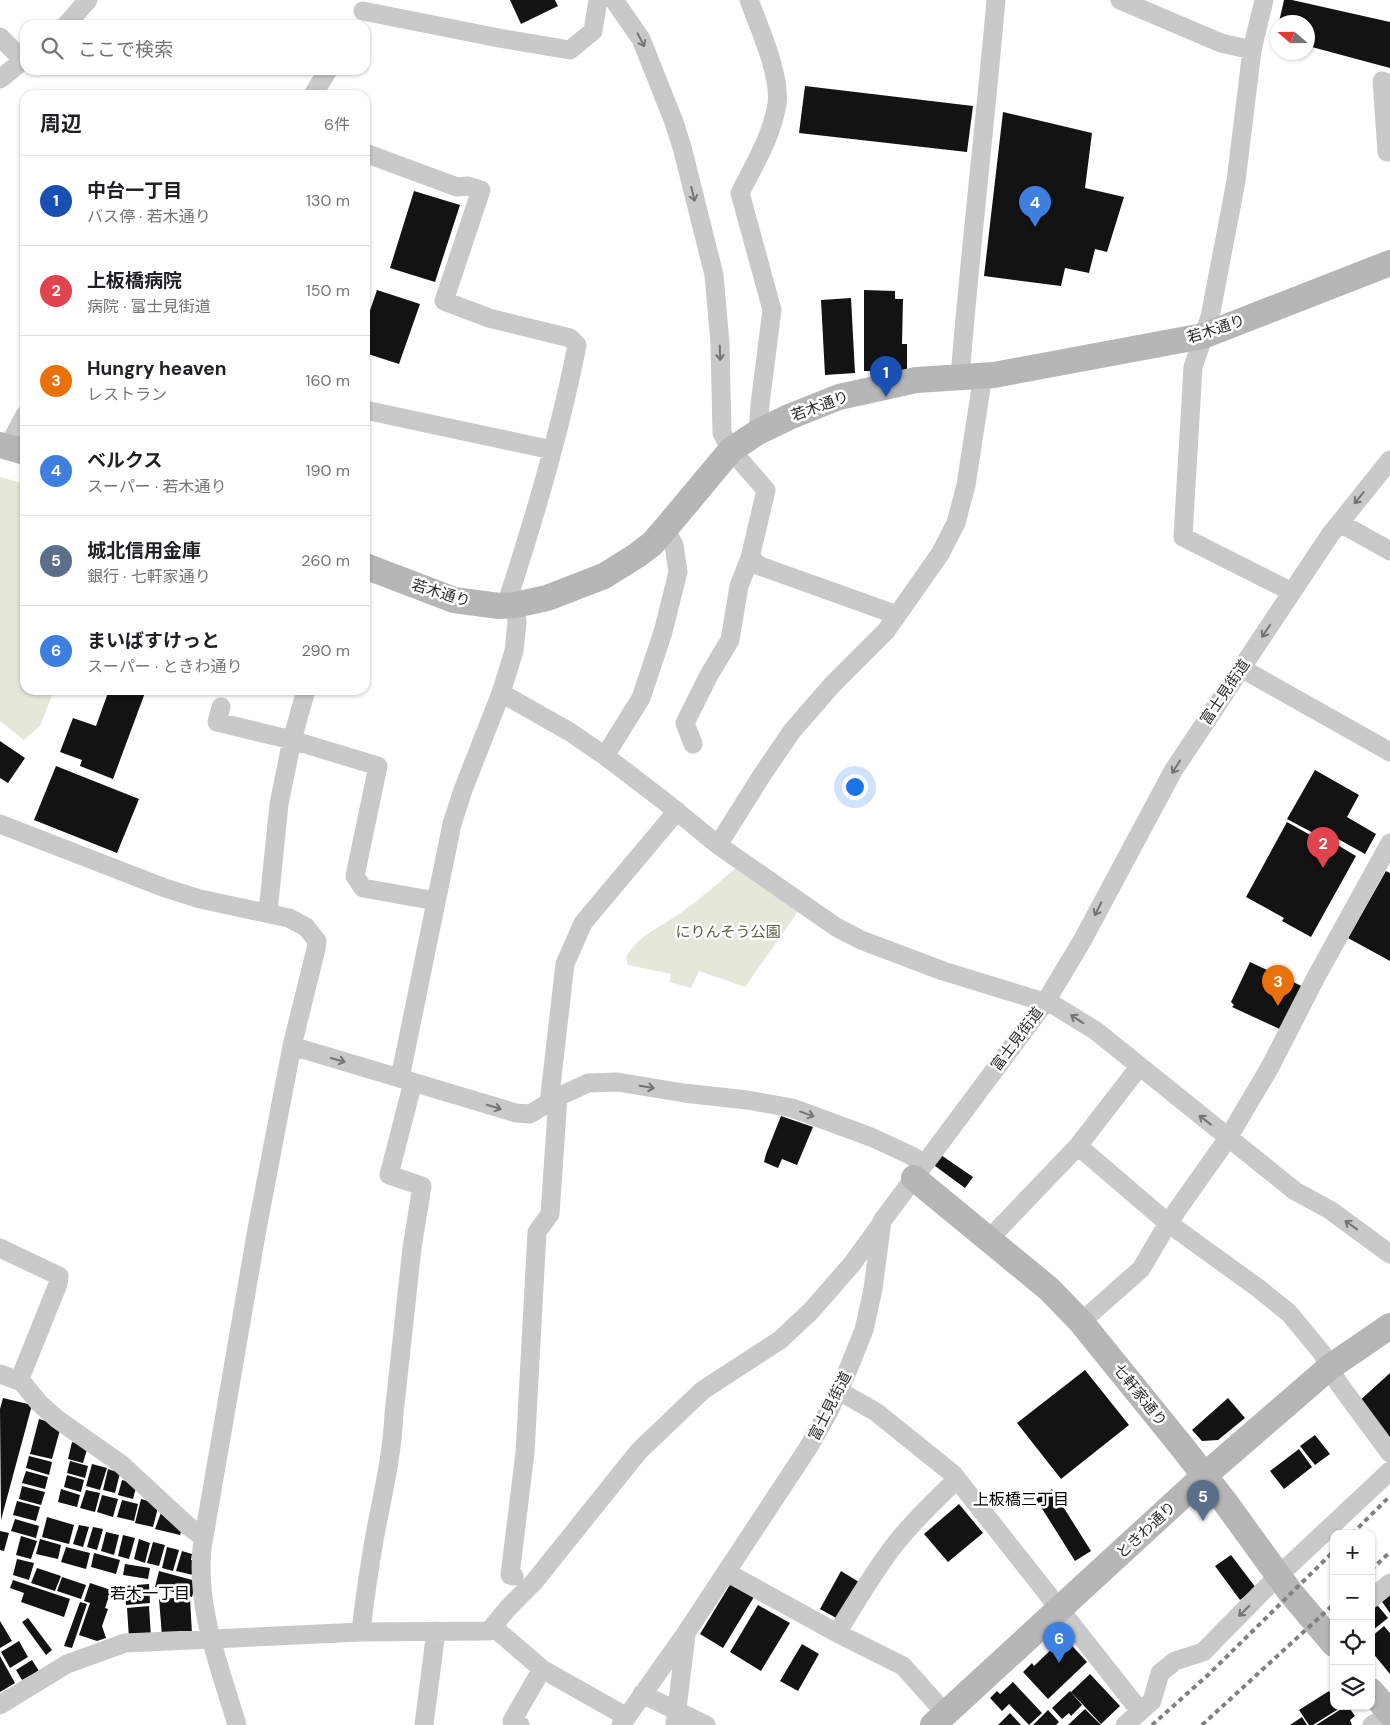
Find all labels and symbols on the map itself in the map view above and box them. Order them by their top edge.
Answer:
north arrow [1270,15,1315,60]
one-way arrow [636,33,646,48]
one-way arrow [689,185,698,201]
pin: 4 [1019,186,1051,227]
street label: 若木通り [1184,310,1248,348]
one-way arrow [715,345,725,361]
pin: 1 [870,356,902,397]
street label: 若木通り [788,386,852,426]
one-way arrow [1354,492,1365,505]
street label: 若木通り [409,575,473,611]
one-way arrow [1261,624,1271,638]
street label: 富士見街道 [1196,655,1254,729]
one-way arrow [1171,759,1181,773]
your location [842,774,868,800]
pin: 2 [1307,827,1339,868]
one-way arrow [1093,901,1102,916]
park label: にりんそう公園 [675,922,781,942]
pin: 3 [1262,965,1294,1006]
street label: 富士見街道 [986,1003,1048,1075]
one-way arrow [1071,1014,1085,1024]
one-way arrow [330,1055,346,1065]
one-way arrow [639,1082,655,1092]
one-way arrow [485,1102,501,1112]
one-way arrow [799,1110,814,1119]
one-way arrow [1199,1114,1212,1125]
one-way arrow [1345,1219,1358,1230]
street label: 七軒家通り [1109,1360,1171,1430]
street label: 富士見街道 [804,1368,856,1444]
pin: 5 [1187,1480,1219,1521]
district label: 上板橋三丁目 [973,1489,1069,1510]
street label: ときわ通り [1112,1497,1180,1563]
district label: 若木一丁目 [110,1583,190,1604]
one-way arrow [1238,1604,1250,1617]
pin: 6 [1043,1622,1075,1663]

